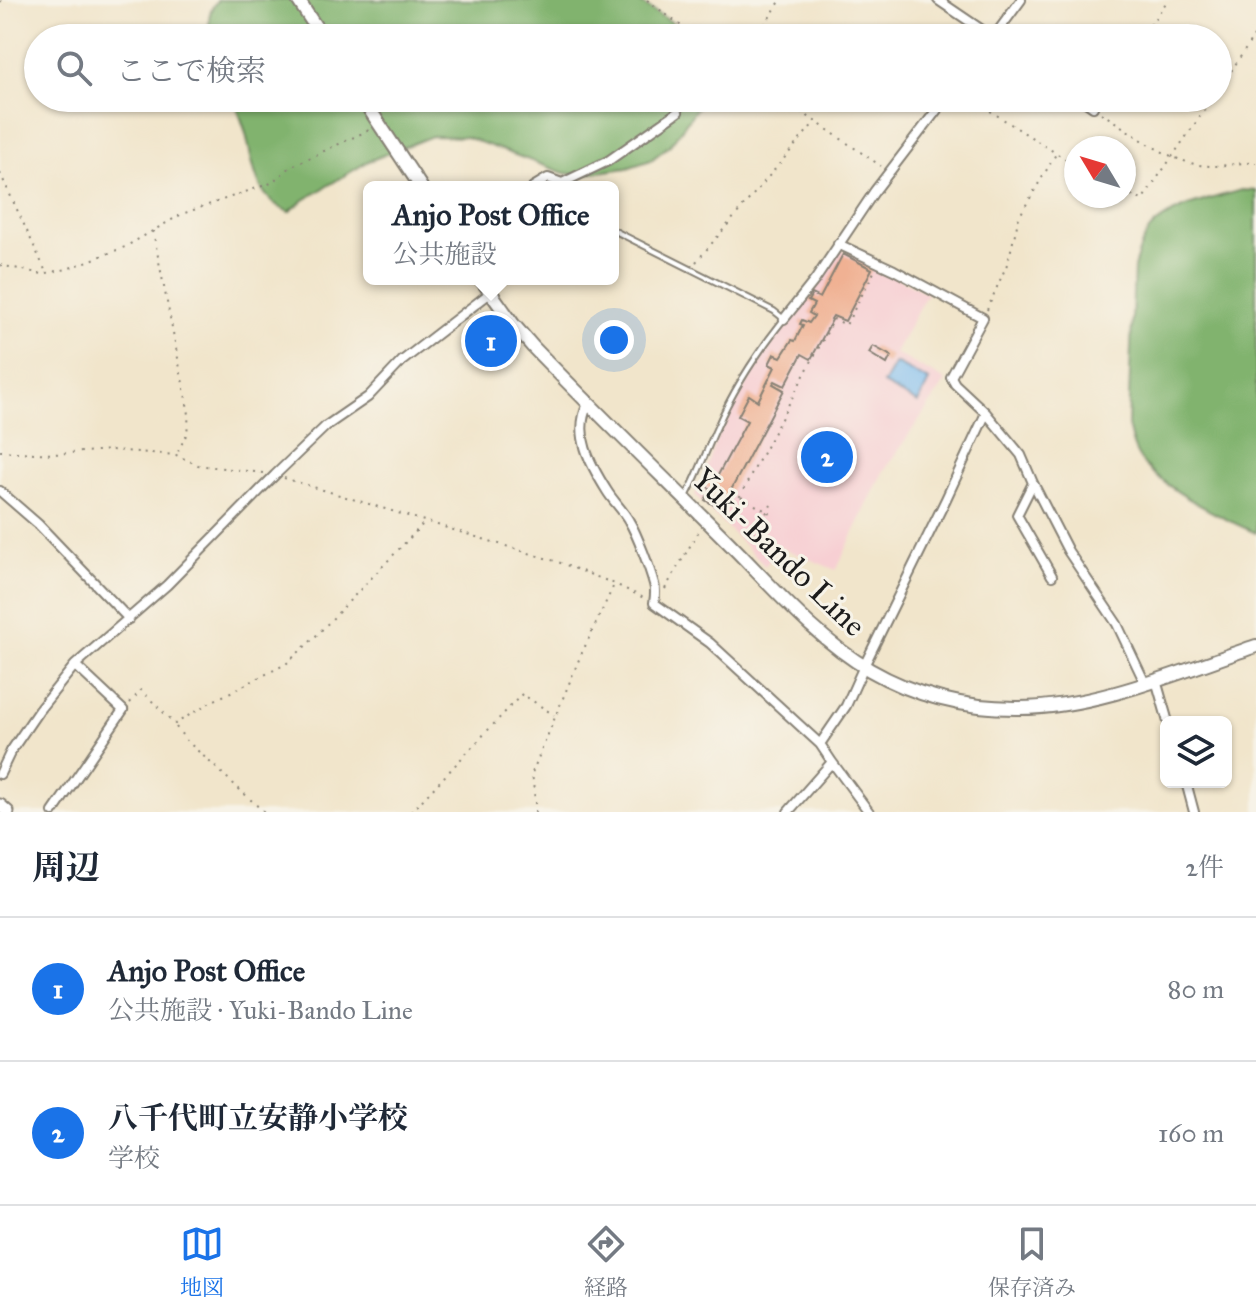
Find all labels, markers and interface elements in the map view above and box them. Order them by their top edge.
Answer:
search box [24,24,1232,112]
icon: search [52,46,96,90]
text: ここで検索 [116,53,266,89]
north arrow [1064,136,1136,208]
popup [363,181,619,285]
text: Anjo Post Office [392,197,590,233]
text: 公共施設 [392,238,496,270]
pin: 1 [465,311,517,371]
your location [594,320,634,360]
pin: 2 [801,427,853,487]
street label: Yuki-Bando Line [684,459,874,645]
map controls [1160,716,1232,788]
button: layers [1160,716,1232,788]
text: 周辺 [32,847,100,888]
text: 2件 [1185,851,1224,883]
text: Anjo Post Office [108,953,305,989]
text: 1 [53,973,63,1005]
text: 80 m [1168,973,1224,1005]
text: 公共施設 · Yuki-Bando Line [108,994,413,1026]
text: 八千代町立安静小学校 [108,1100,408,1136]
text: 2 [52,1117,64,1149]
text: 160 m [1158,1117,1224,1149]
text: 学校 [108,1142,160,1174]
tab: 地図 [180,1222,224,1301]
tab: 経路 [584,1222,628,1301]
tab: 保存済み [988,1222,1076,1301]

